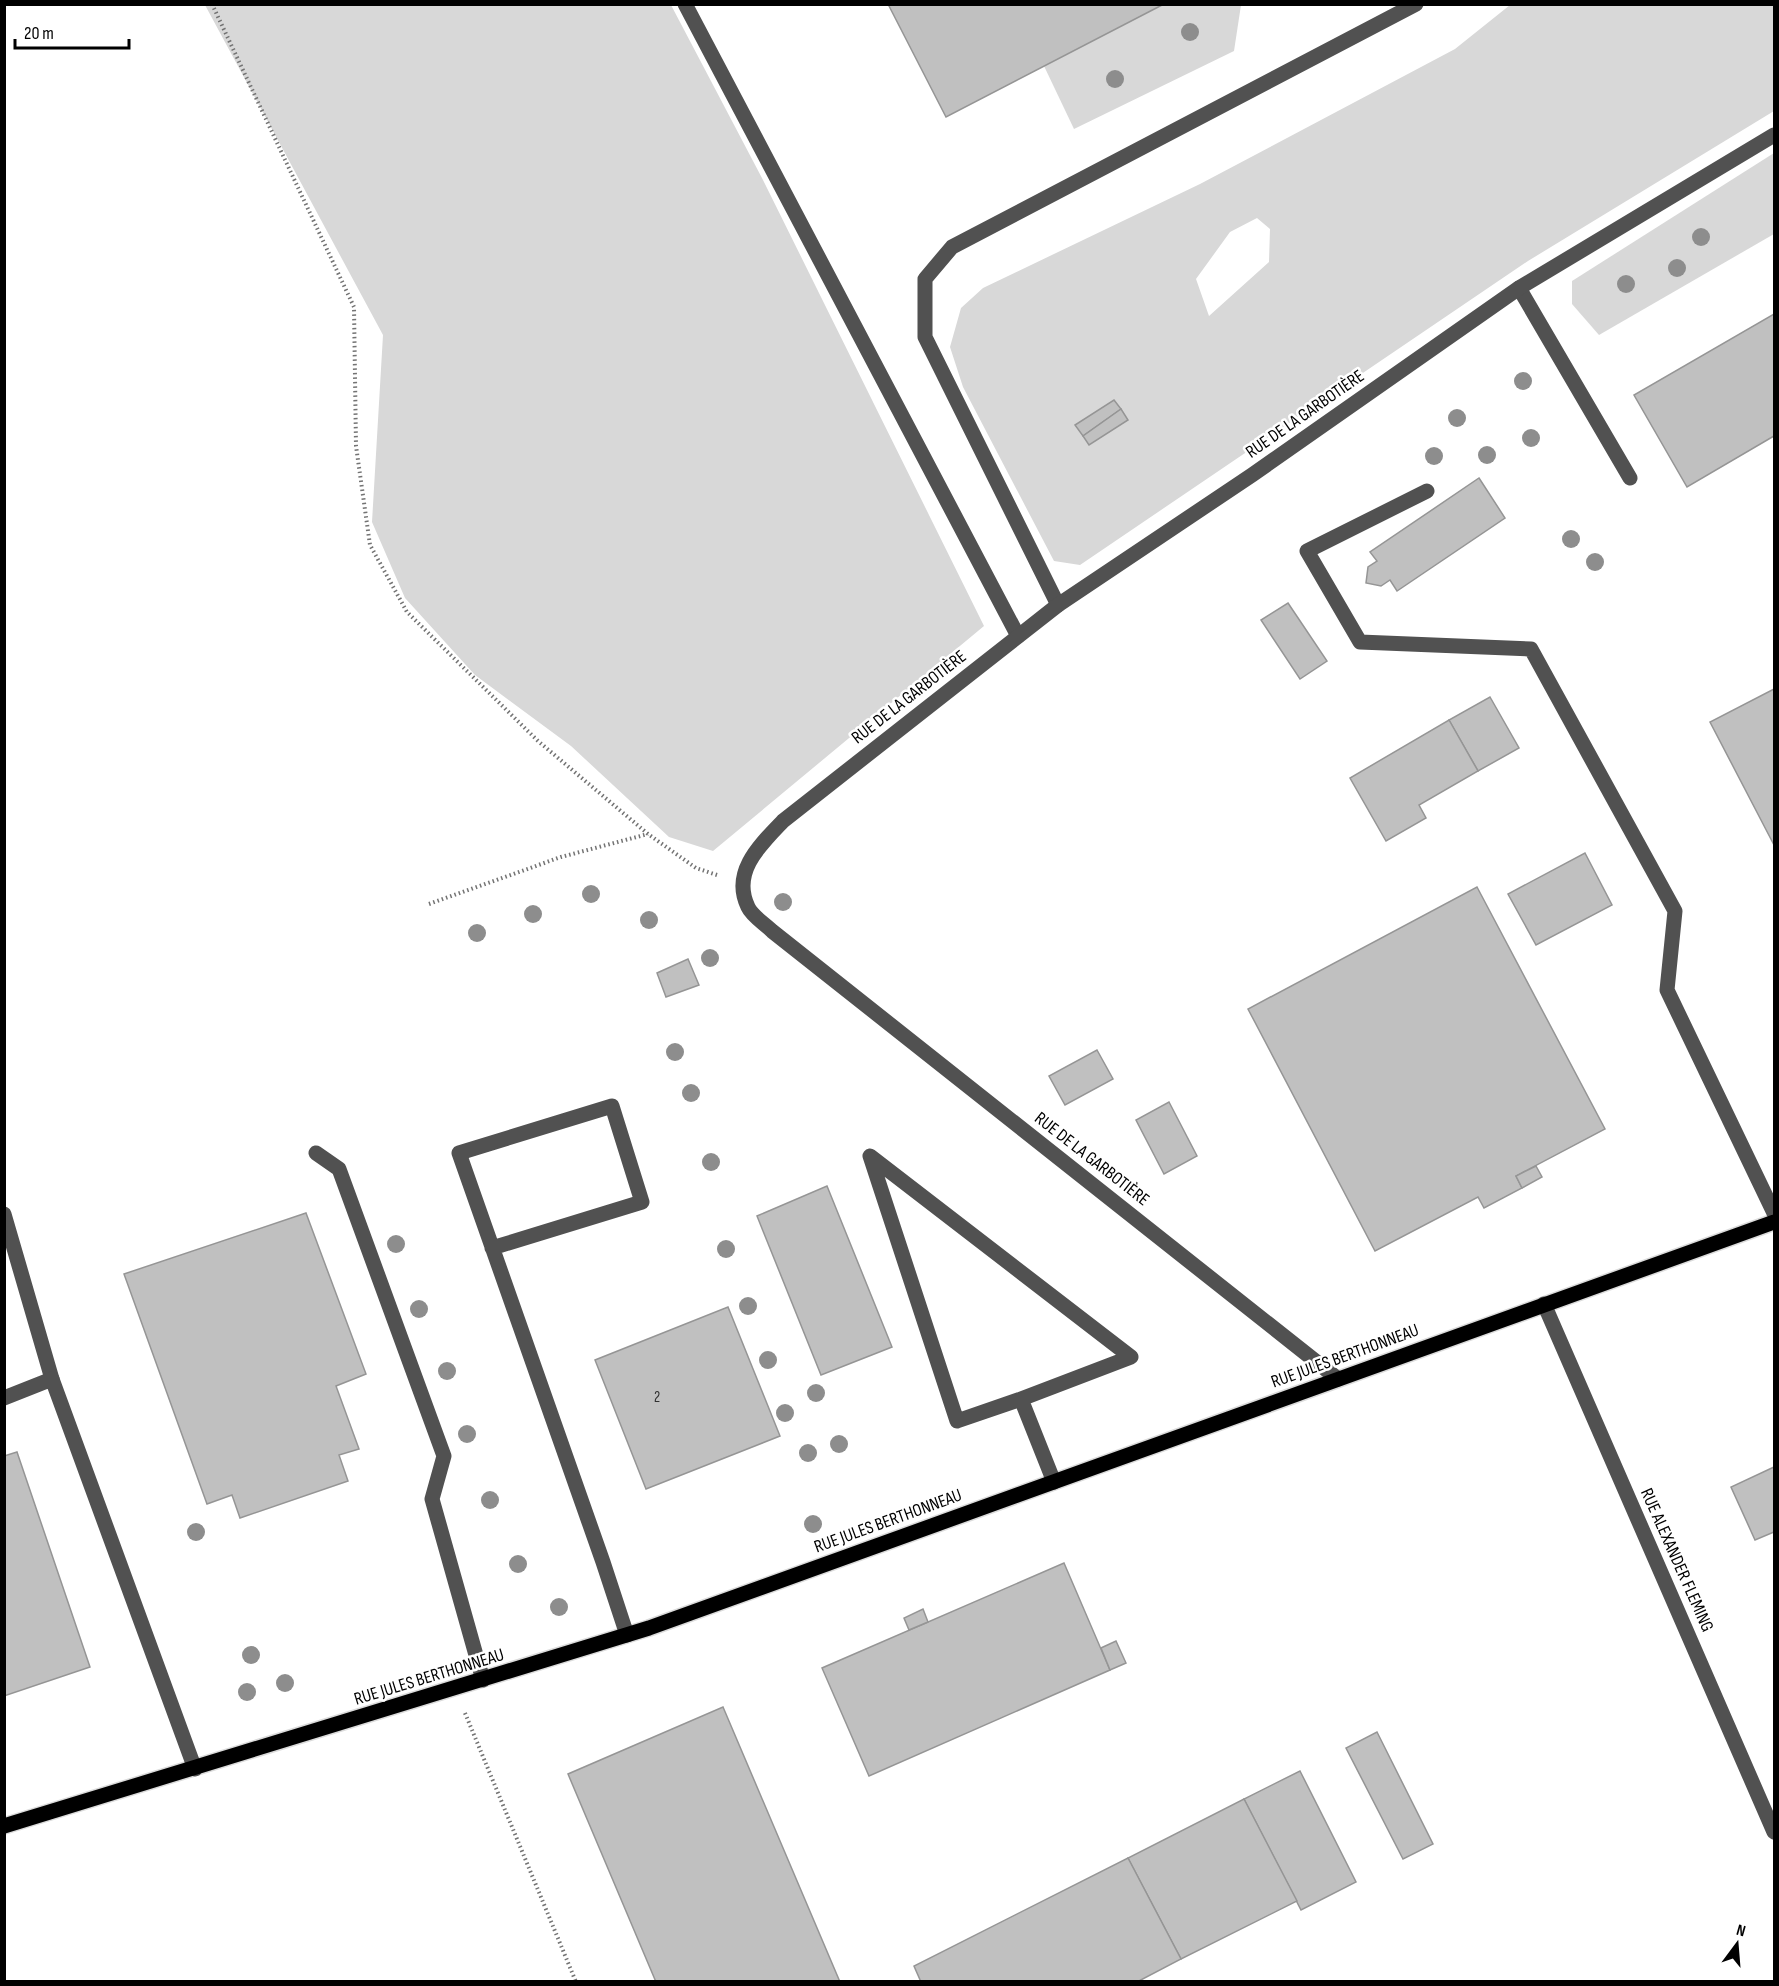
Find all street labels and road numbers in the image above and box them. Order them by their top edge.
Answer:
street label: RUE DE LA GARBOTIÈRE [1242,365,1368,463]
street label: RUE DE LA GARBOTIÈRE [848,646,970,748]
street label: RUE DE LA GARBOTIÈRE [1031,1108,1153,1210]
street label: RUE JULES BERTHONNEAU [1268,1320,1422,1392]
street label: RUE JULES BERTHONNEAU [811,1485,965,1557]
street label: RUE ALEXANDER FLEMING [1636,1485,1718,1635]
street label: RUE JULES BERTHONNEAU [352,1644,506,1710]

